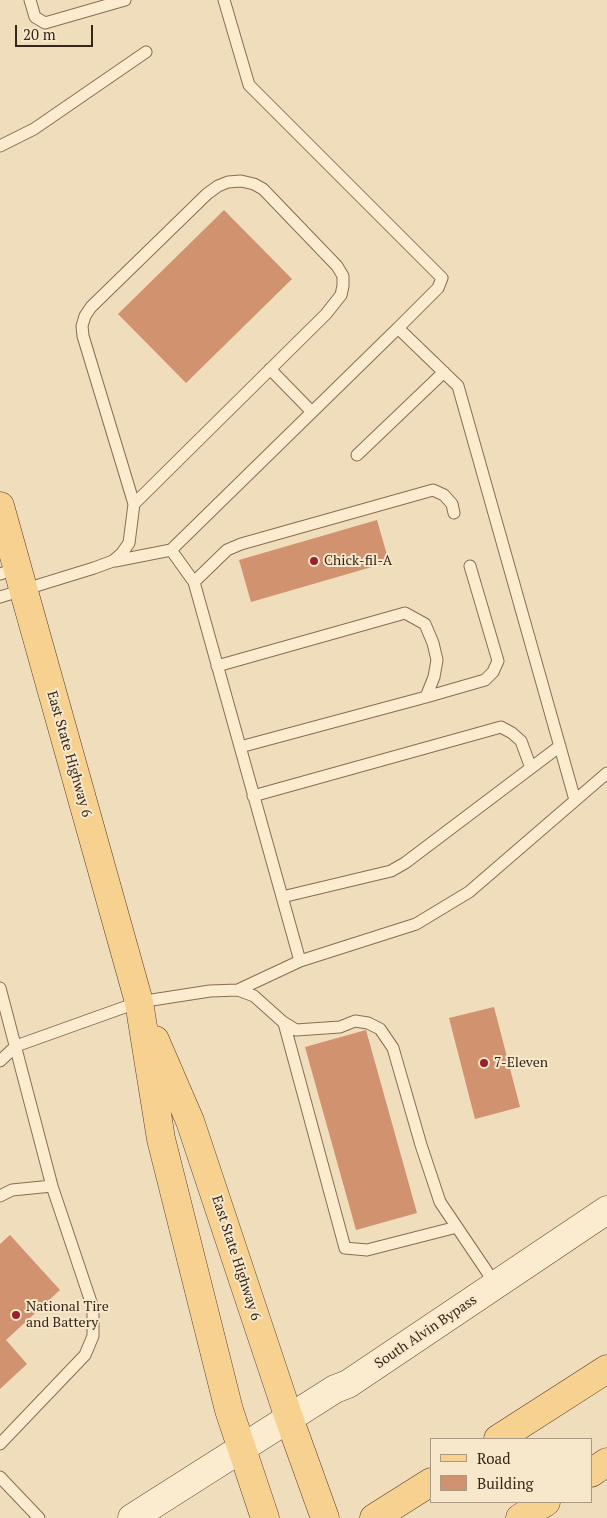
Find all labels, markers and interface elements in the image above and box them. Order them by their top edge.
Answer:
scale bar [18,15,95,47]
text: 20 m [23,24,56,44]
place label: Chick-fil-A [324,553,392,569]
marker: Chick-fil-A [308,555,320,567]
street label: East State Highway 6 [43,689,95,819]
place label: 7-Eleven [494,1055,548,1071]
marker: 7-Eleven [478,1057,490,1069]
street label: East State Highway 6 [208,1193,264,1323]
street label: South Alvin Bypass [372,1292,480,1372]
place label: National Tire and Battery [26,1299,109,1331]
marker: National Tire and Battery [10,1309,22,1321]
legend [430,1438,592,1503]
text: Road [477,1448,510,1468]
text: Building [477,1473,534,1493]

